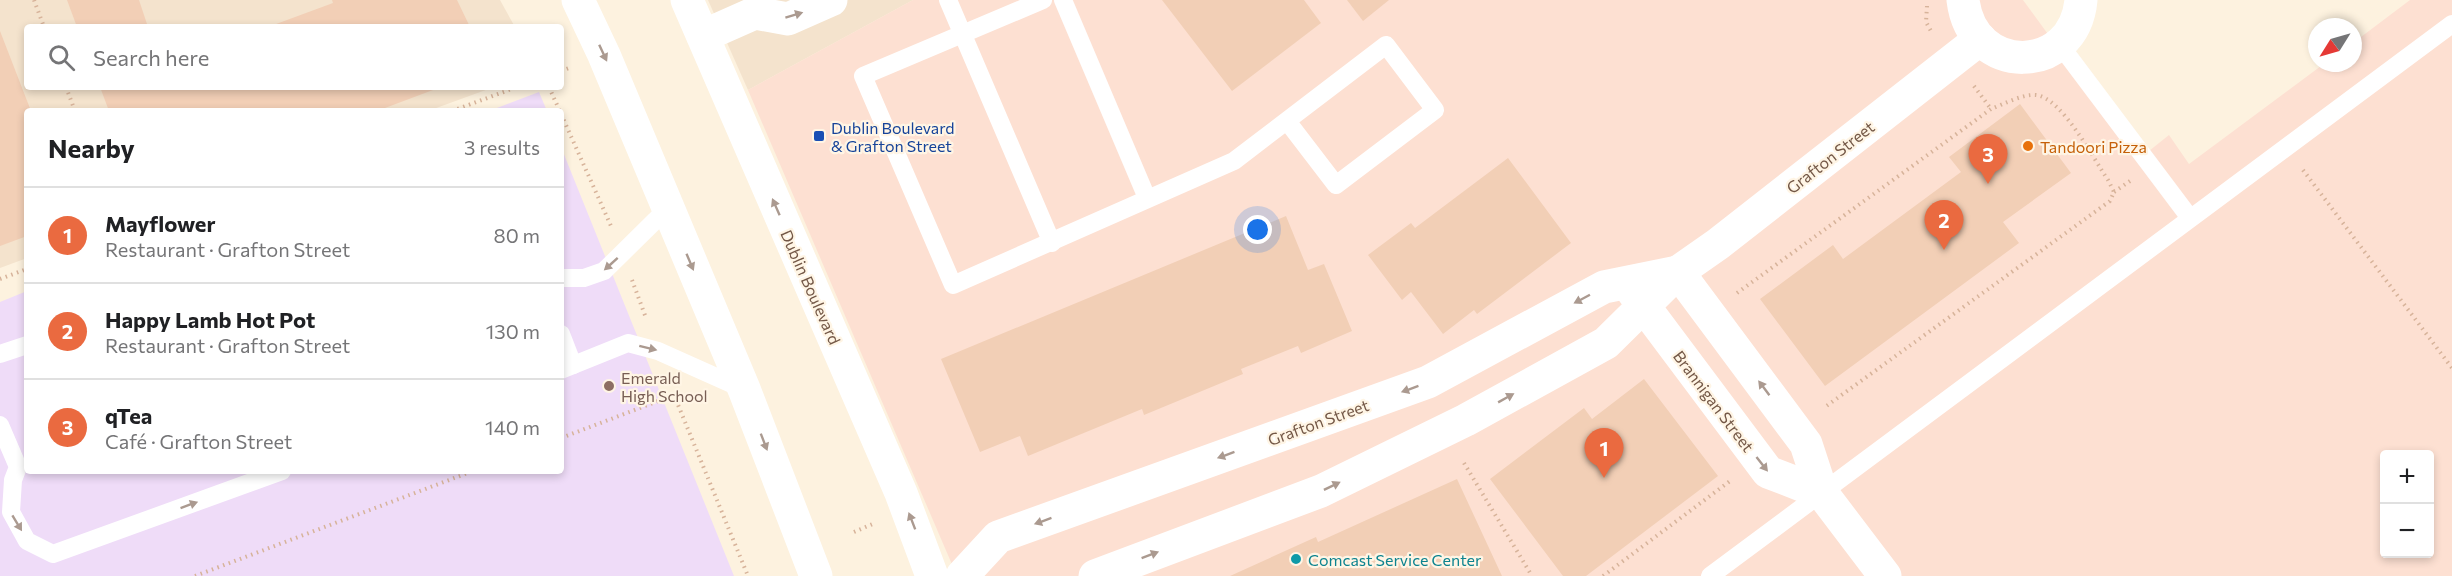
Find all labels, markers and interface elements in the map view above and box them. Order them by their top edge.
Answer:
one-way arrow [785,10,803,19]
north arrow [2308,18,2362,72]
search box [24,24,564,90]
icon: search [45,41,78,74]
text: Search here [93,44,209,71]
one-way arrow [598,44,607,61]
street label: Grafton Street [1782,117,1878,197]
place label: Dublin Boulevard & Grafton Street [831,118,955,155]
marker: Dublin Boulevard & Grafton Street [812,129,826,143]
text: Nearby [48,132,135,163]
pin: 3 [1968,134,2008,184]
text: 3 results [464,135,540,159]
place label: Tandoori Pizza [2040,137,2147,156]
marker: Tandoori Pizza [2021,139,2035,153]
one-way arrow [771,198,781,216]
pin: 2 [1924,200,1964,250]
text: Mayflower [105,210,216,237]
your location [1243,215,1272,244]
text: 1 [63,223,72,247]
text: 80 m [494,223,540,247]
street label: Dublin Boulevard [777,227,845,347]
text: Restaurant · Grafton Street [105,237,350,261]
one-way arrow [686,253,696,271]
one-way arrow [604,257,619,270]
one-way arrow [1574,294,1591,304]
text: Happy Lamb Hot Pot [105,306,315,333]
text: 2 [62,319,73,343]
text: 130 m [486,319,540,343]
text: Restaurant · Grafton Street [105,333,350,357]
one-way arrow [638,344,657,354]
street label: Brannigan Street [1670,347,1758,456]
place label: Emerald High School [621,368,708,405]
marker: Emerald High School [602,379,616,393]
one-way arrow [1758,380,1770,396]
one-way arrow [1401,384,1419,394]
one-way arrow [1498,393,1515,403]
street label: Grafton Street [1265,395,1372,449]
text: qTea [105,402,152,429]
text: 3 [62,415,73,439]
text: 140 m [485,415,540,439]
pin: 1 [1584,428,1624,478]
text: Café · Grafton Street [105,429,292,453]
one-way arrow [760,433,770,451]
map controls [2380,450,2434,558]
button: + [2380,450,2434,504]
one-way arrow [1217,451,1235,461]
one-way arrow [1756,456,1769,472]
one-way arrow [1323,481,1340,490]
one-way arrow [180,499,198,509]
button: − [2380,504,2434,558]
one-way arrow [907,512,916,530]
one-way arrow [11,515,22,531]
one-way arrow [1034,517,1052,527]
one-way arrow [1141,550,1159,560]
place label: Comcast Service Center [1308,550,1482,569]
marker: Comcast Service Center [1289,552,1303,566]

